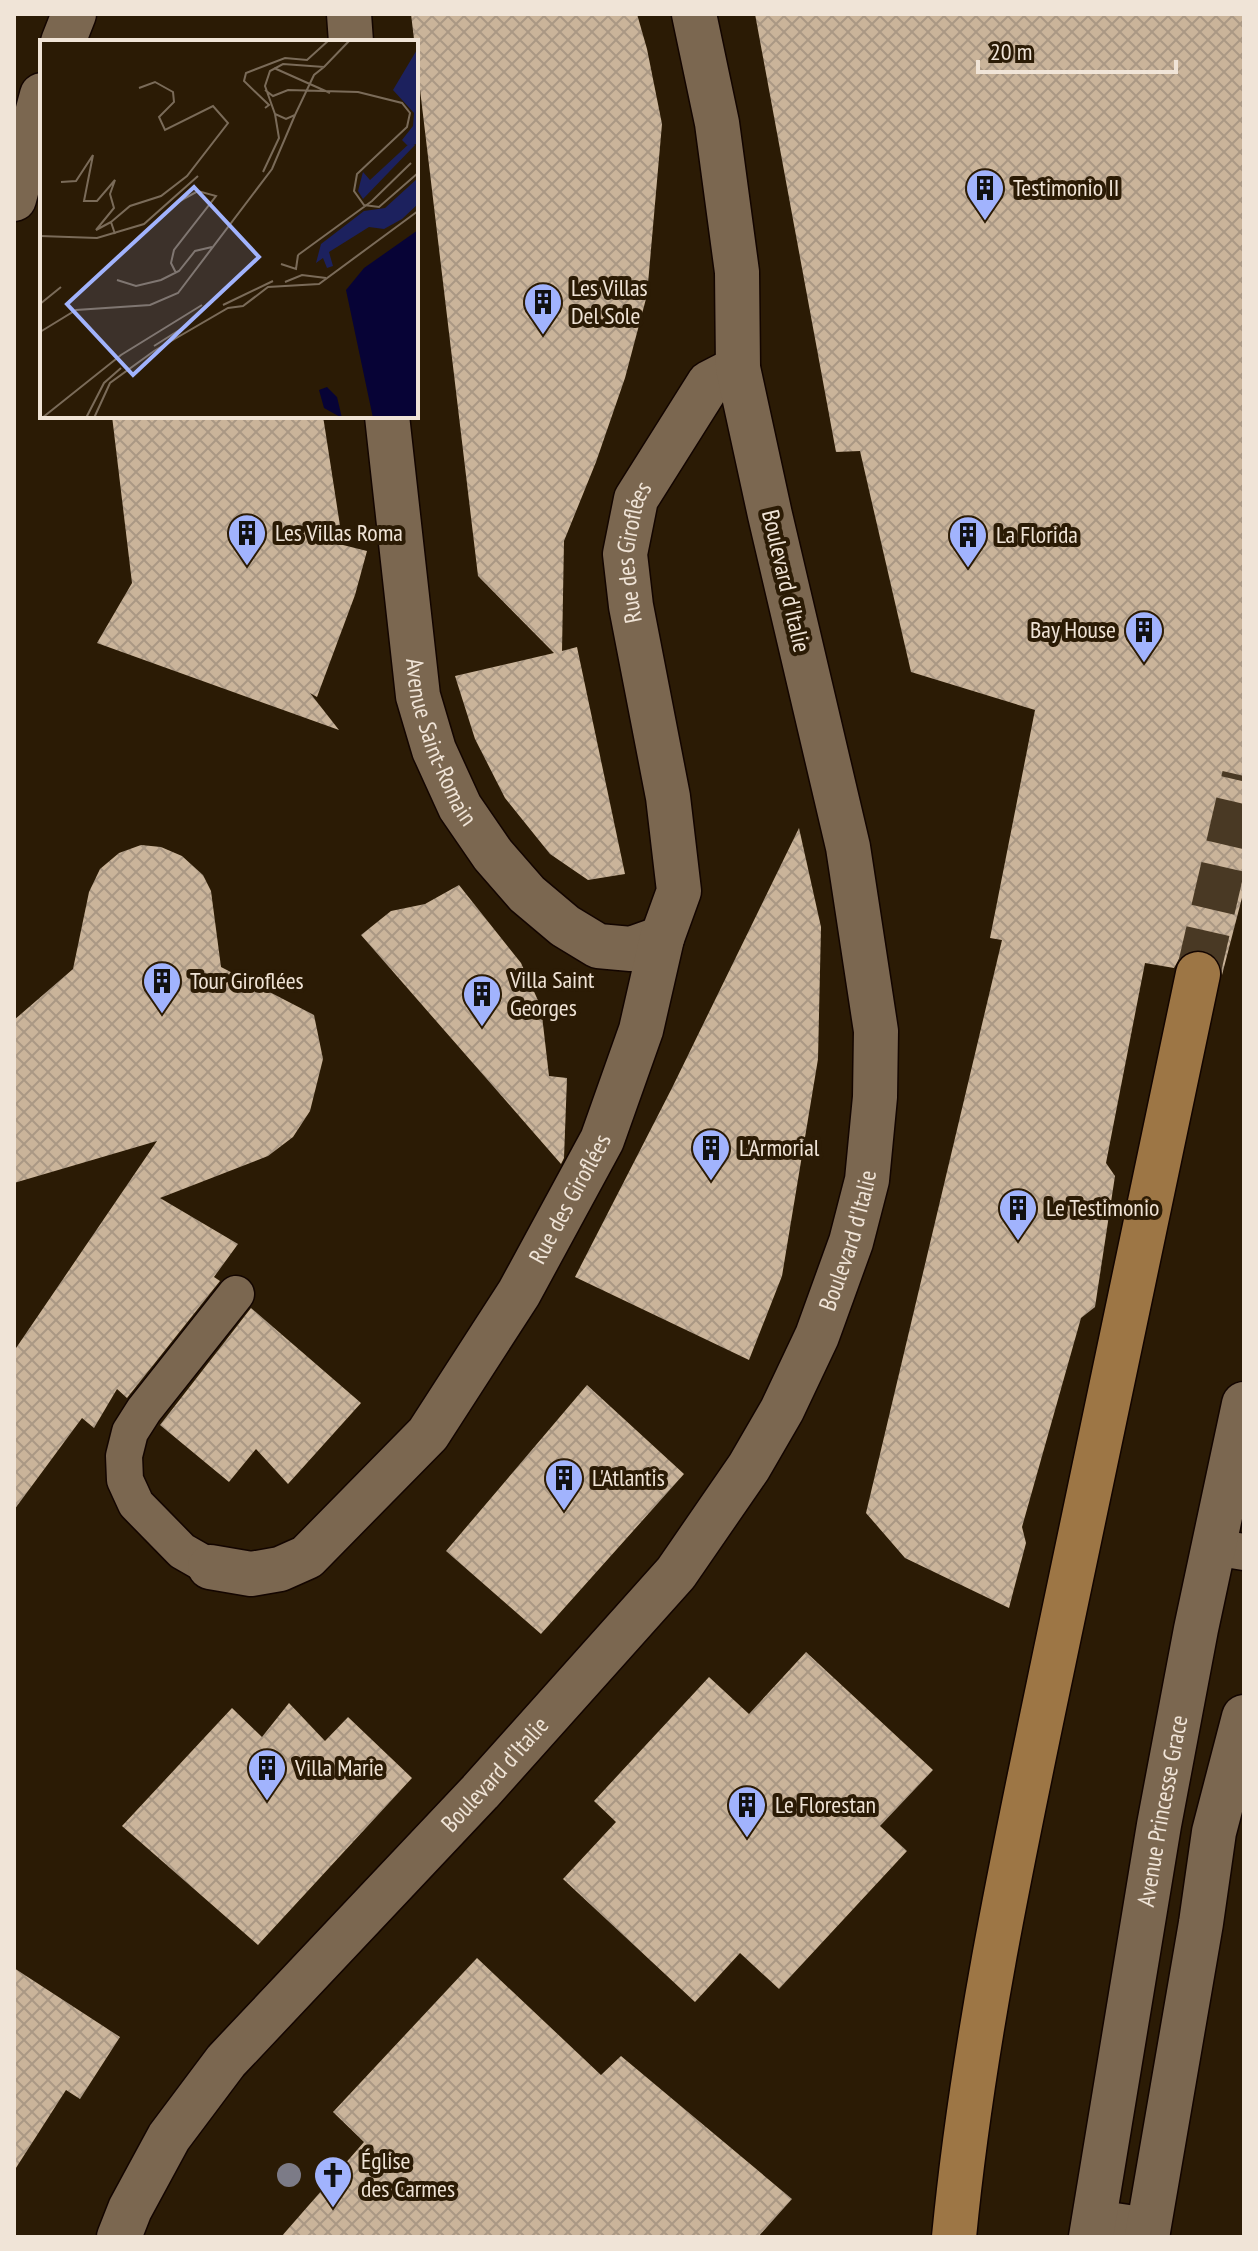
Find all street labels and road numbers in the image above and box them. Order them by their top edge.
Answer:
street label: Rue des Giroflées [609,475,658,626]
street label: Boulevard d'Italie [755,507,818,655]
street label: Avenue Saint-Romain [399,657,484,832]
street label: Rue des Giroflées [522,1130,618,1269]
street label: Boulevard d'Italie [811,1169,883,1315]
street label: Boulevard d'Italie [434,1710,555,1838]
street label: Avenue Princesse Grace [1130,1713,1194,1909]

